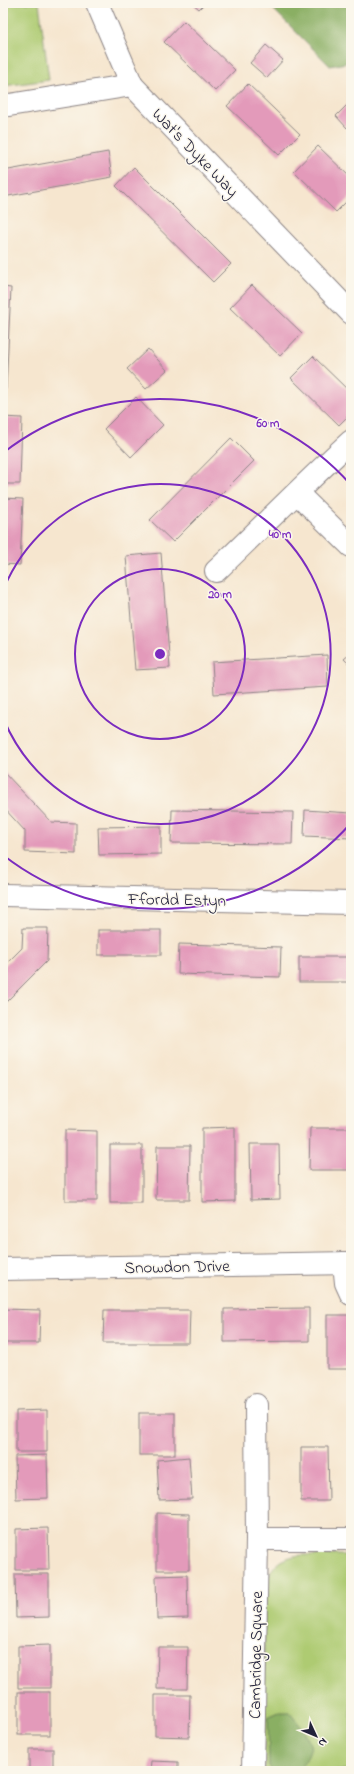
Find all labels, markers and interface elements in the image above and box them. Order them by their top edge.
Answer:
street label: Wat's Dyke Way [145,103,244,204]
text: 60 m [256,415,280,433]
text: 40 m [268,526,292,544]
text: 20 m [207,586,232,604]
centre of rings [153,647,167,661]
street label: Ffordd Estyn [127,887,226,915]
street label: Snowdon Drive [124,1254,230,1281]
street label: Cambridge Square [243,1591,272,1719]
north arrow [296,1716,336,1756]
text: N [314,1734,331,1750]

